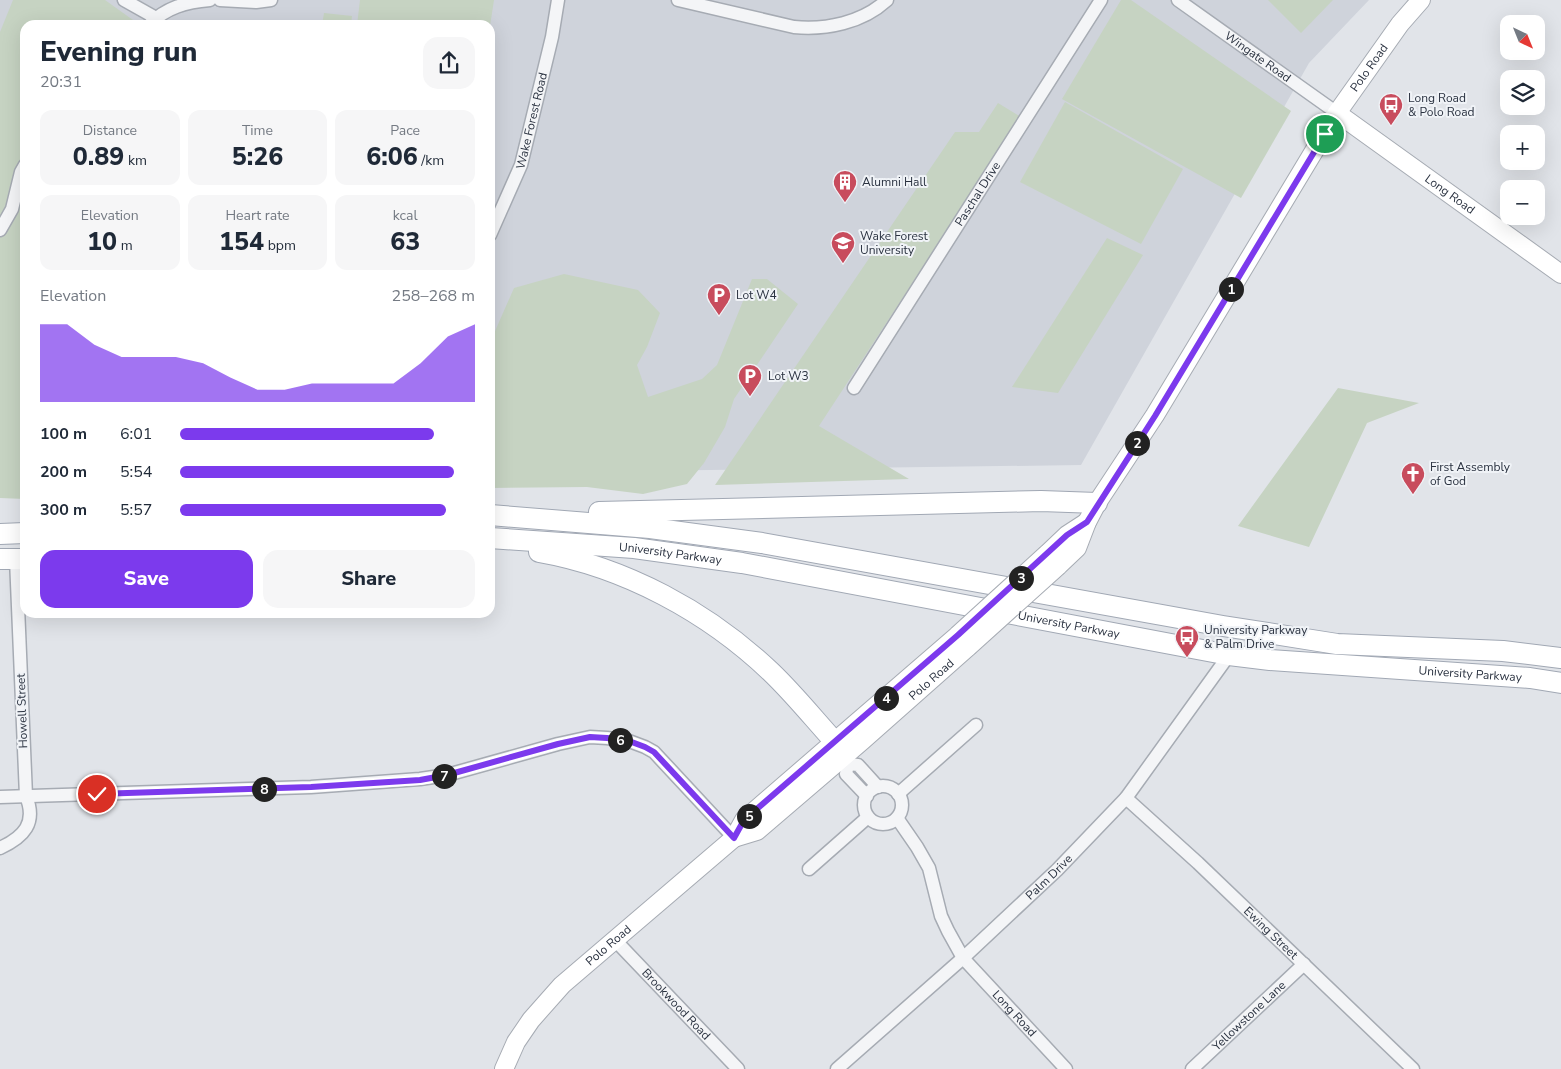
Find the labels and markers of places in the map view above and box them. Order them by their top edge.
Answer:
place label: Long Road & Polo Road [1408,90,1475,120]
bus stop icon: Long Road & Polo Road [1378,92,1404,126]
pin [1304,113,1346,155]
building icon: Alumni Hall [832,169,858,203]
place label: Alumni Hall [862,174,927,190]
place label: Wake Forest University [860,228,929,258]
school or university icon: Wake Forest University [830,230,856,264]
pin: 1 [1218,276,1244,302]
parking icon: Lot W4 [706,282,732,316]
place label: Lot W4 [736,287,777,303]
parking icon: Lot W3 [737,363,763,397]
place label: Lot W3 [768,368,809,384]
pin: 2 [1124,430,1150,456]
place label: First Assembly of God [1430,459,1511,489]
church icon: First Assembly of God [1400,461,1426,495]
pin: 3 [1008,566,1034,590]
place label: University Parkway & Palm Drive [1204,622,1308,652]
bus stop icon: University Parkway & Palm Drive [1174,624,1200,658]
pin: 4 [874,686,898,710]
pin: 6 [608,728,632,752]
pin: 7 [432,764,456,788]
pin [76,773,118,815]
pin: 8 [252,776,276,802]
pin: 5 [736,804,762,828]

